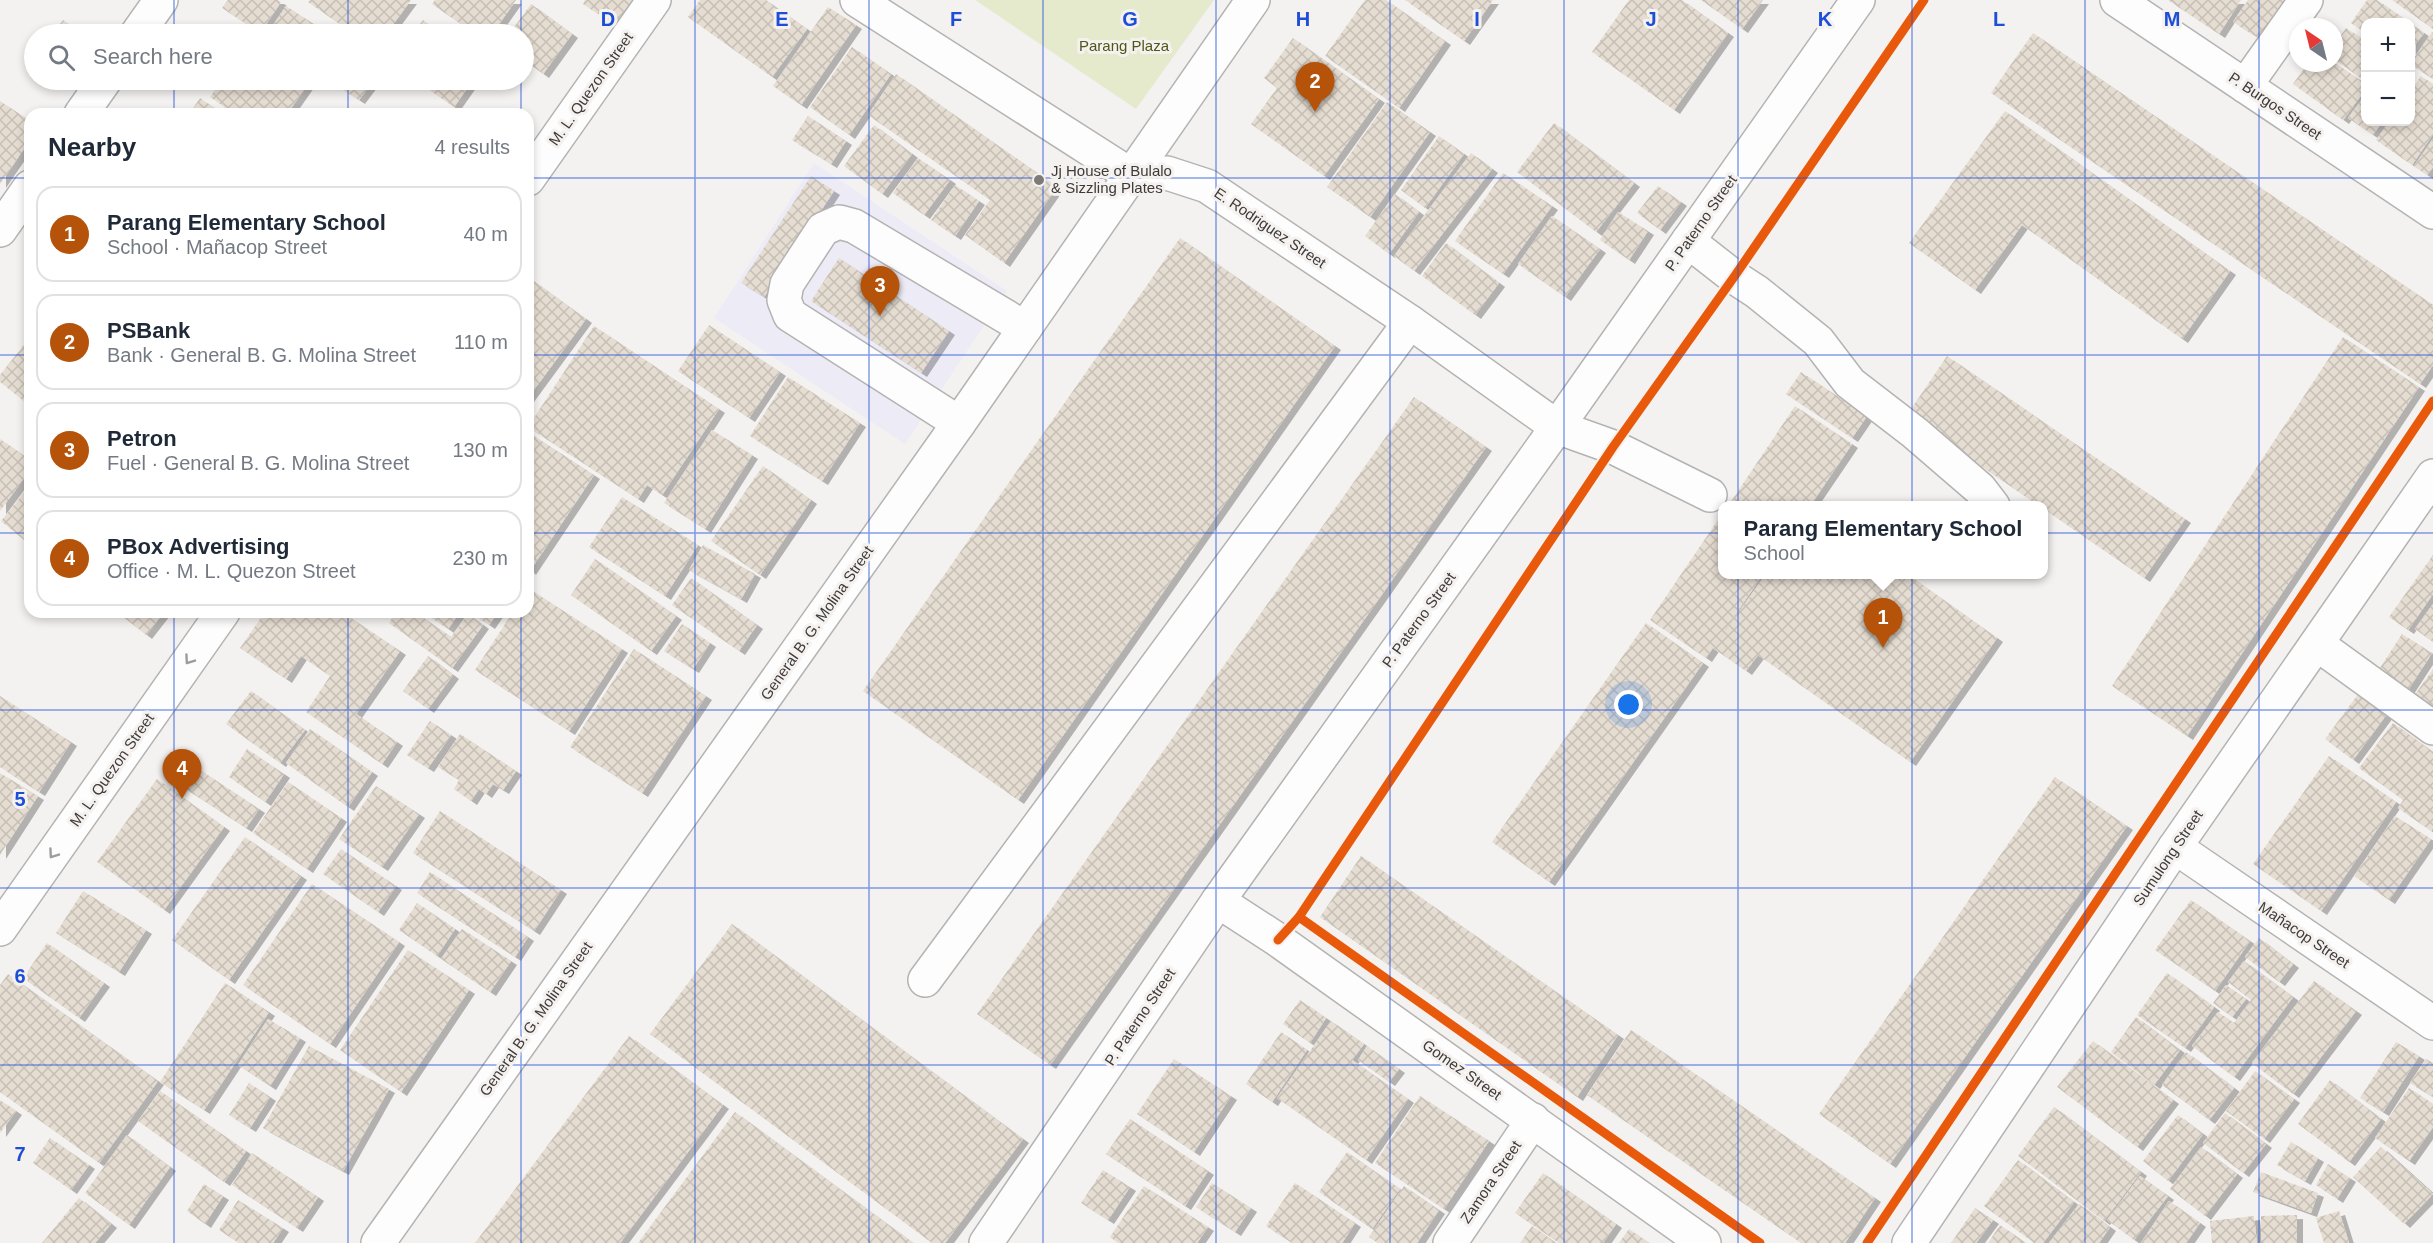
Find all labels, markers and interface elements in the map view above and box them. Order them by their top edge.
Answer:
text: D [601,8,615,30]
text: E [775,8,789,30]
text: F [950,8,962,30]
text: G [1122,8,1138,30]
text: H [1296,8,1310,30]
text: I [1474,8,1480,30]
text: J [1645,8,1657,30]
text: K [1818,8,1833,30]
text: L [1993,8,2005,30]
text: M [2164,8,2180,30]
north arrow [2289,18,2343,72]
map controls [2361,18,2415,126]
button: + [2361,18,2415,72]
search box [24,24,534,90]
street label: M. L. Quezon Street [545,28,637,149]
park label: Parang Plaza [1079,37,1170,54]
icon: search [45,41,78,74]
text: Search here [93,44,213,69]
pin: 2 [1296,63,1334,112]
street label: P. Burgos Street [2226,68,2326,143]
button: − [2361,72,2415,126]
text: Nearby [48,132,136,162]
text: 4 results [434,136,510,158]
place label: Jj House of Bulalo & Sizzling Plates [1051,162,1172,196]
street label: P. Paterno Street [1661,171,1740,274]
marker: Jj House of Bulalo & Sizzling Plates [1032,173,1046,187]
street label: E. Rodriguez Street [1211,184,1330,272]
text: Parang Elementary School [107,210,386,235]
text: 1 [64,223,75,245]
text: 40 m [464,223,508,245]
text: School · Mañacop Street [107,236,327,258]
pin: 3 [860,266,900,316]
text: PSBank [107,318,190,343]
text: 2 [64,331,75,353]
text: 110 m [454,331,508,353]
text: Bank · General B. G. Molina Street [107,344,416,366]
text: Petron [107,426,177,451]
text: 3 [64,439,75,461]
text: 130 m [452,439,508,461]
text: Fuel · General B. G. Molina Street [107,452,409,474]
popup [1718,501,2048,579]
text: Parang Elementary School [1744,516,2022,541]
text: PBox Advertising [107,534,290,559]
street label: General B. G. Molina Street [757,542,877,703]
text: School [1744,542,1805,564]
text: 4 [64,547,75,569]
text: 230 m [452,547,508,569]
text: Office · M. L. Quezon Street [107,560,356,582]
street label: P. Paterno Street [1378,568,1459,670]
pin: 1 [1864,598,1902,648]
one-way arrow [185,653,196,664]
your location [1614,690,1643,719]
street label: M. L. Quezon Street [66,709,158,830]
pin: 4 [162,750,201,799]
text: 5 [14,788,26,810]
street label: Sumulong Street [2129,806,2206,909]
one-way arrow [49,847,60,858]
street label: Mañacop Street [2256,898,2354,972]
street label: General B. G. Molina Street [476,938,596,1099]
street label: P. Paterno Street [1101,964,1179,1068]
text: 6 [14,965,26,987]
street label: Gomez Street [1420,1036,1506,1104]
street label: Zamora Street [1457,1137,1525,1226]
text: 7 [14,1143,26,1165]

